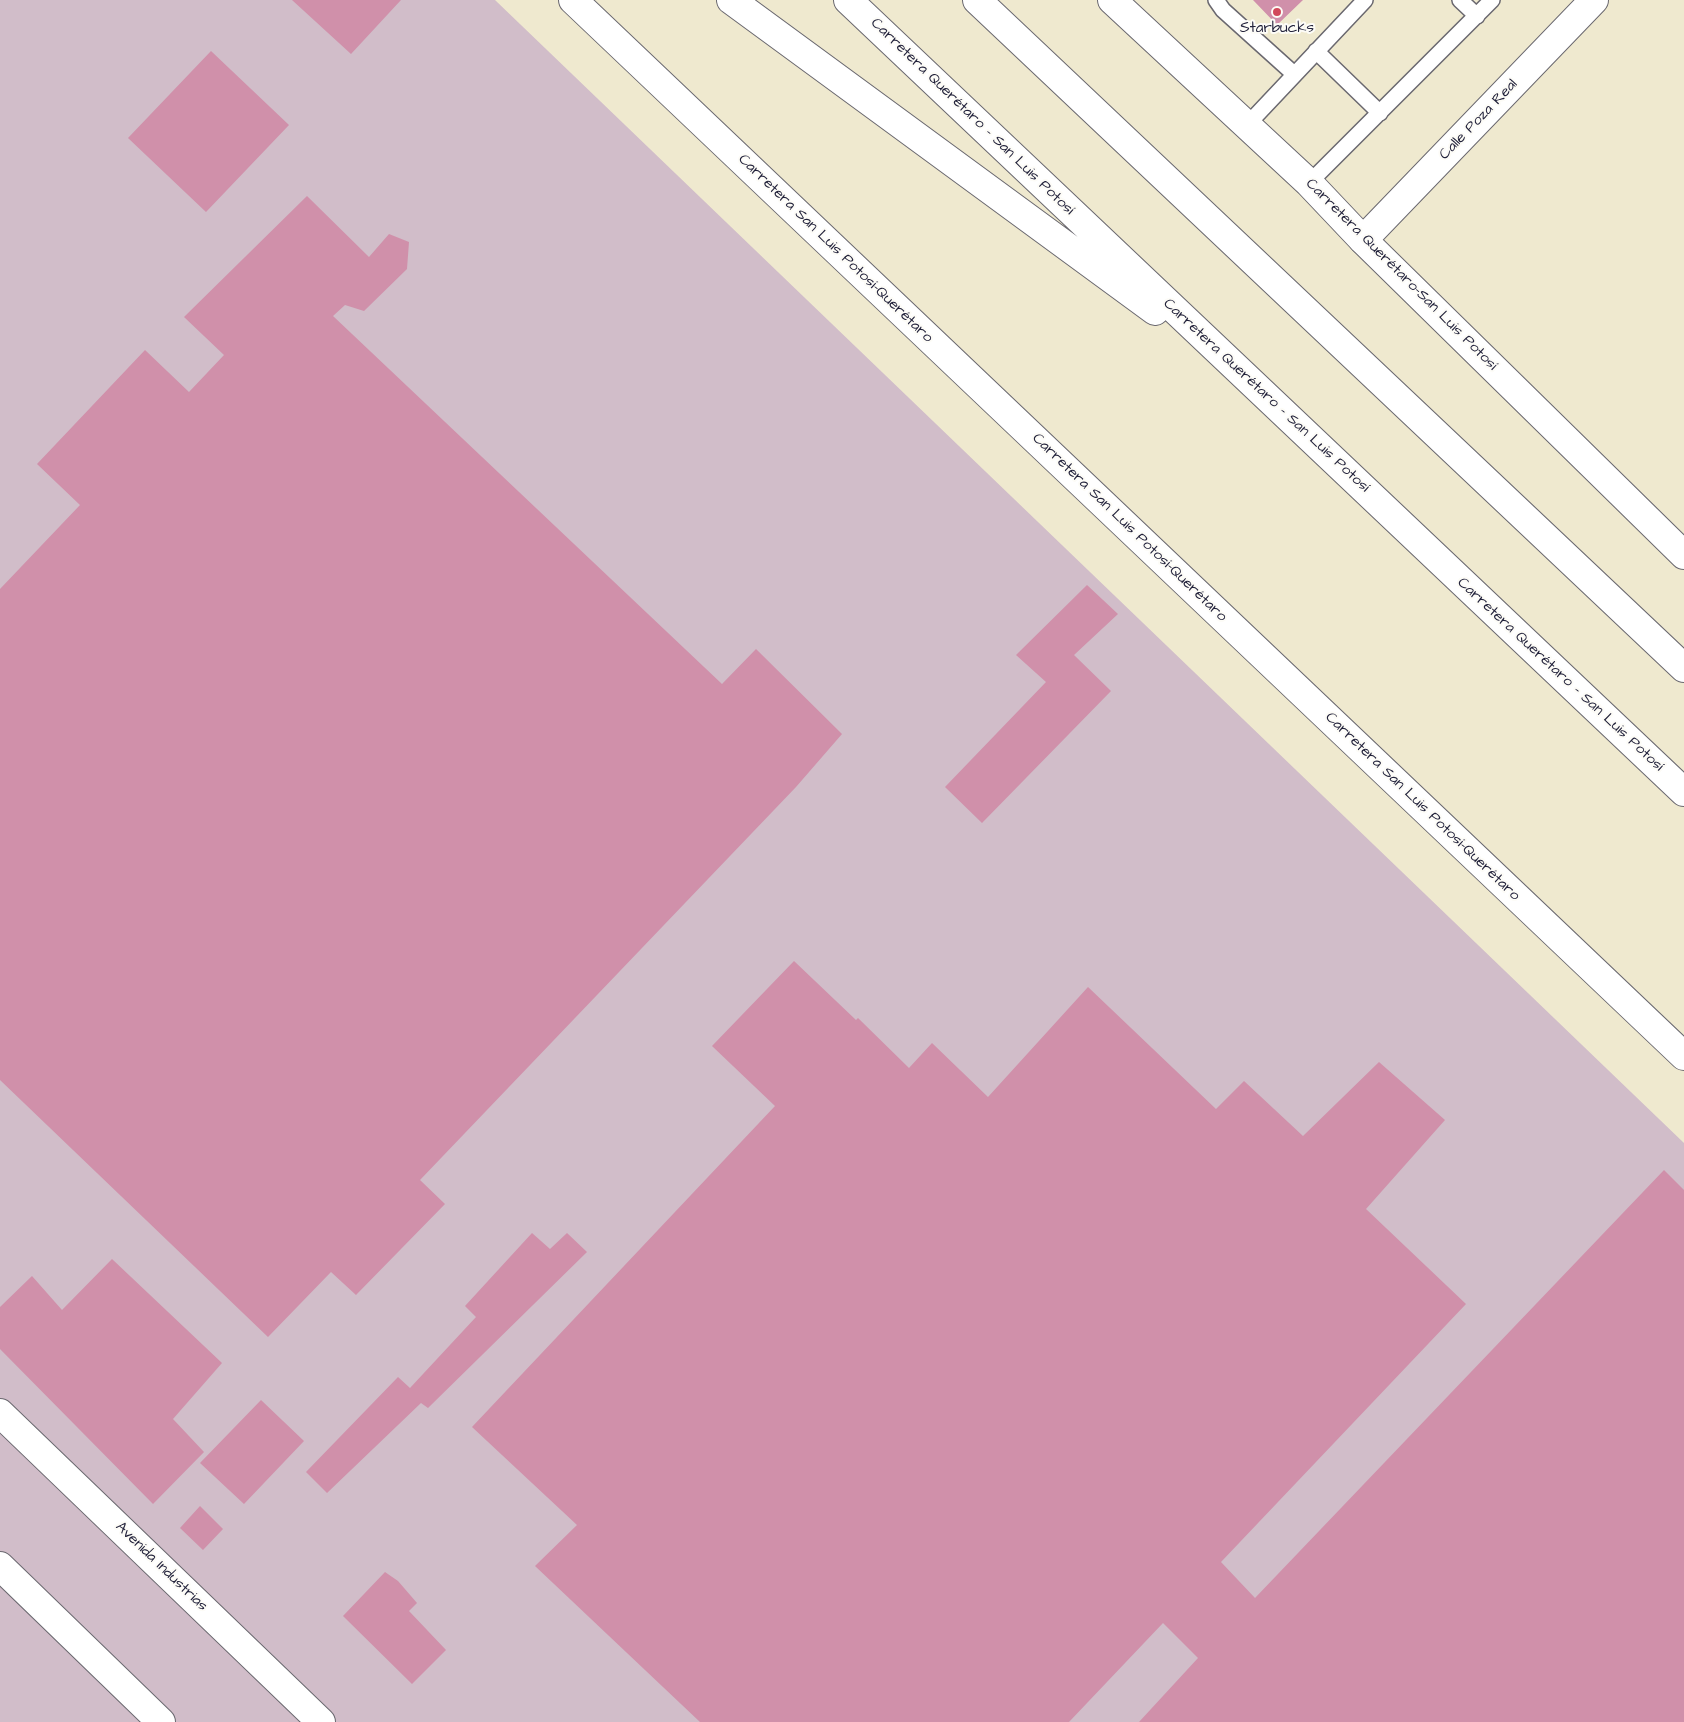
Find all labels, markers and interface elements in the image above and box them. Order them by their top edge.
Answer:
marker: Starbucks [1271,6,1283,18]
street label: Carretera Querétaro - San Luis Potosí [867,15,1077,219]
place label: Starbucks [1240,20,1314,38]
street label: Calle Poza Real [1436,76,1522,164]
street label: Carretera San Luis Potosí-Querétaro [734,151,936,347]
street label: Carretera Querétaro-San Luis Potosí [1301,175,1501,375]
street label: Carretera Querétaro - San Luis Potosí [1159,295,1373,497]
street label: Carretera San Luis Potosí-Querétaro [1028,430,1230,626]
street label: Carretera Querétaro - San Luis Potosí [1453,574,1667,776]
street label: Carretera San Luis Potosí-Querétaro [1321,709,1523,905]
street label: Avenida Industrias [111,1519,211,1615]

